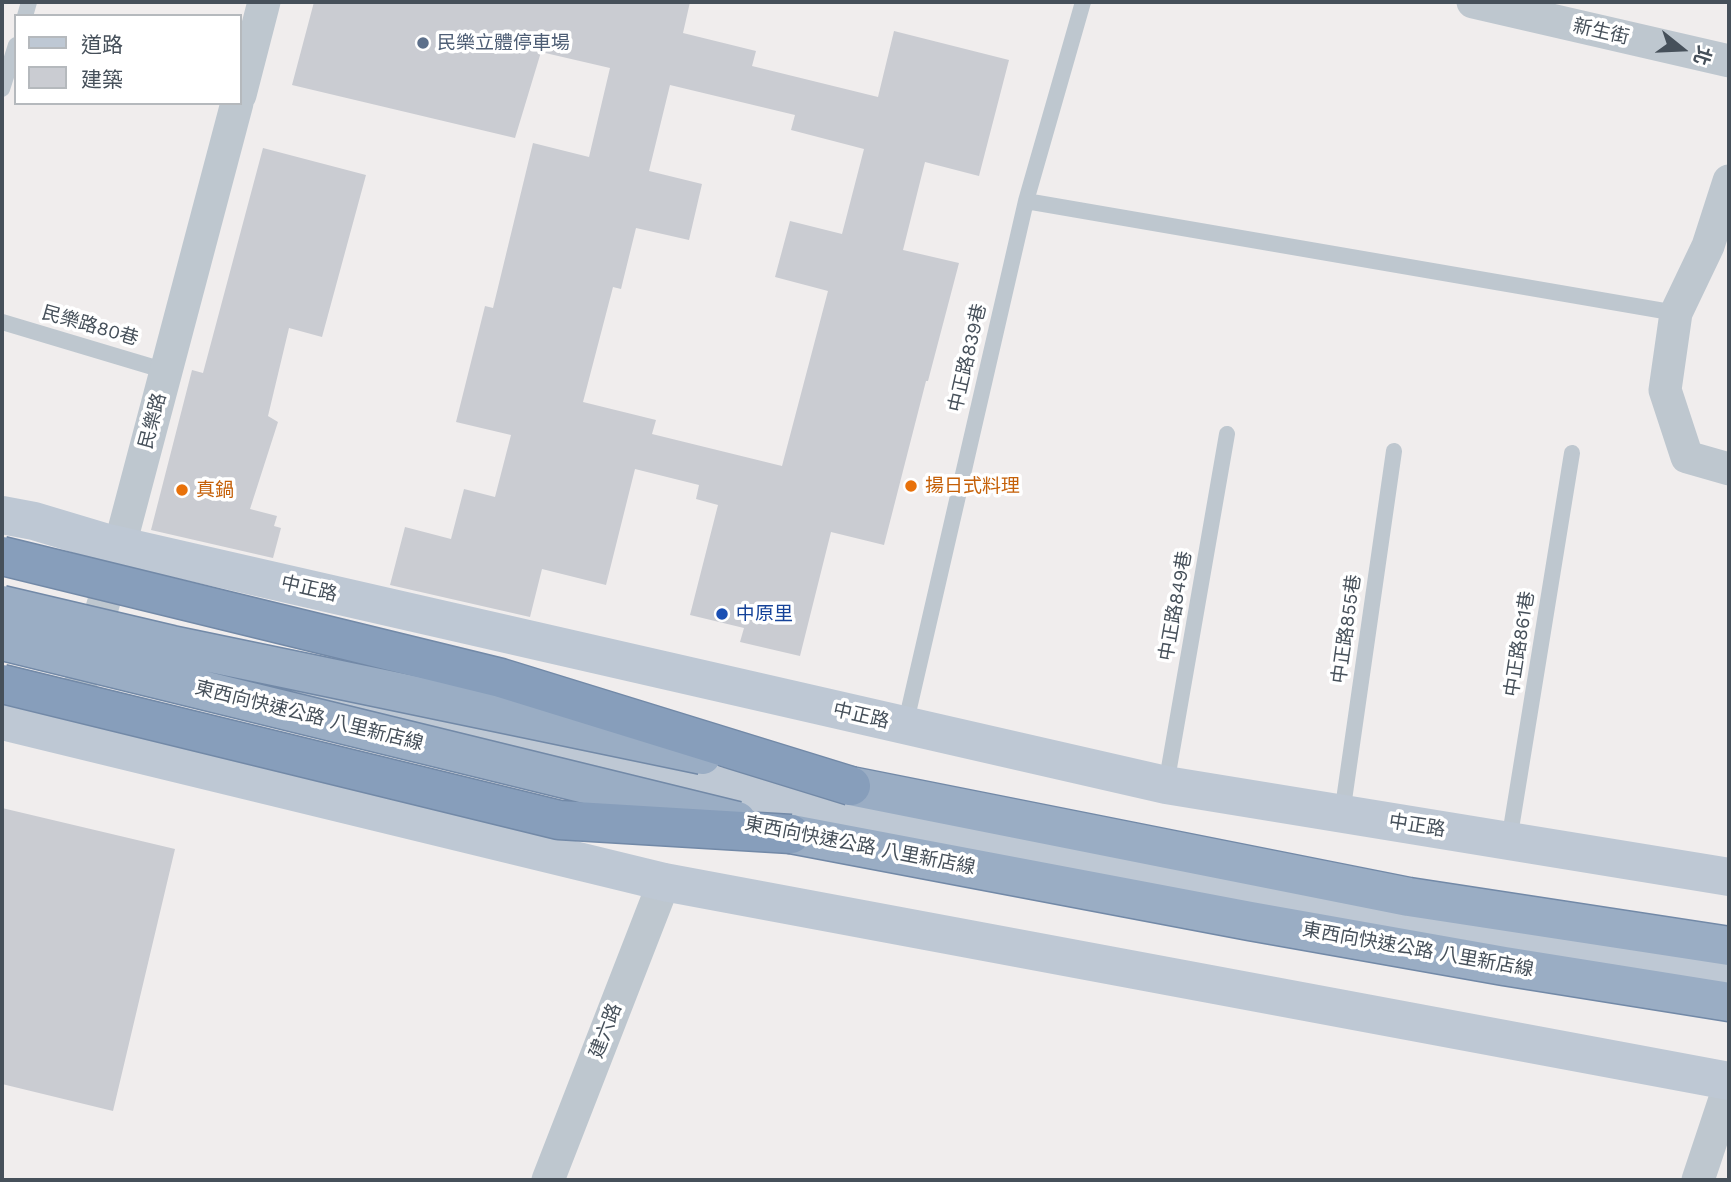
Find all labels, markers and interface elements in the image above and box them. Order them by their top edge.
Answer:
legend [14,14,242,105]
street label: 新生街 [1571,14,1631,50]
north arrow [1647,14,1717,84]
text: 道路 [81,32,123,57]
place label: 民樂立體停車場 [437,32,570,54]
marker: 民樂立體停車場 [415,35,431,51]
text: 北 [1689,43,1716,68]
text: 建築 [81,67,123,92]
street label: 民樂路80巷 [39,301,141,351]
street label: 中正路839巷 [945,302,991,414]
street label: 民樂路 [135,391,171,451]
place label: 揚日式料理 [925,475,1020,497]
marker: 揚日式料理 [903,478,919,494]
place label: 真鍋 [196,479,234,501]
marker: 真鍋 [174,482,190,498]
street label: 中正路849巷 [1155,549,1197,663]
street label: 中正路 [279,571,339,607]
street label: 中正路855巷 [1328,573,1366,685]
street label: 中正路861巷 [1500,590,1540,698]
place label: 中原里 [736,603,793,625]
marker: 中原里 [714,606,730,622]
street label: 東西向快速公路 八里新店線 [192,677,426,755]
street label: 中正路 [831,698,891,734]
street label: 中正路 [1387,810,1447,842]
street label: 東西向快速公路 八里新店線 [743,812,977,880]
street label: 東西向快速公路 八里新店線 [1301,918,1535,982]
street label: 建六路 [585,1000,627,1062]

